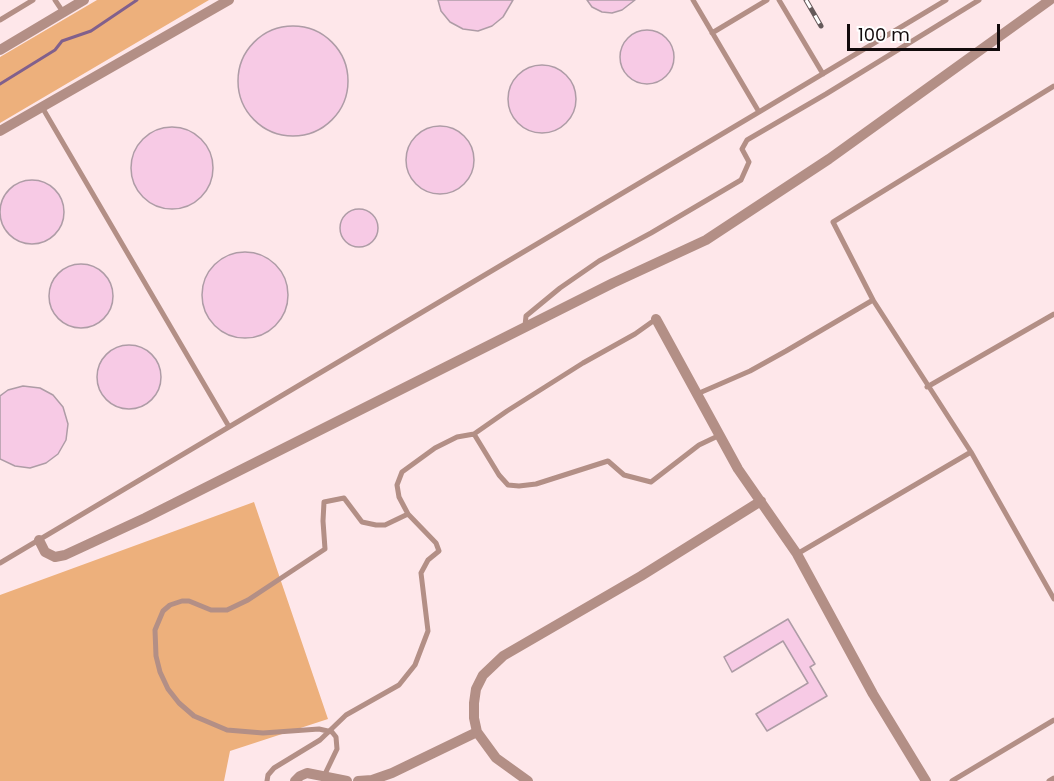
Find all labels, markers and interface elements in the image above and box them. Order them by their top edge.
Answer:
scale bar [850,12,1003,50]
text: 100 m [858,22,910,47]

